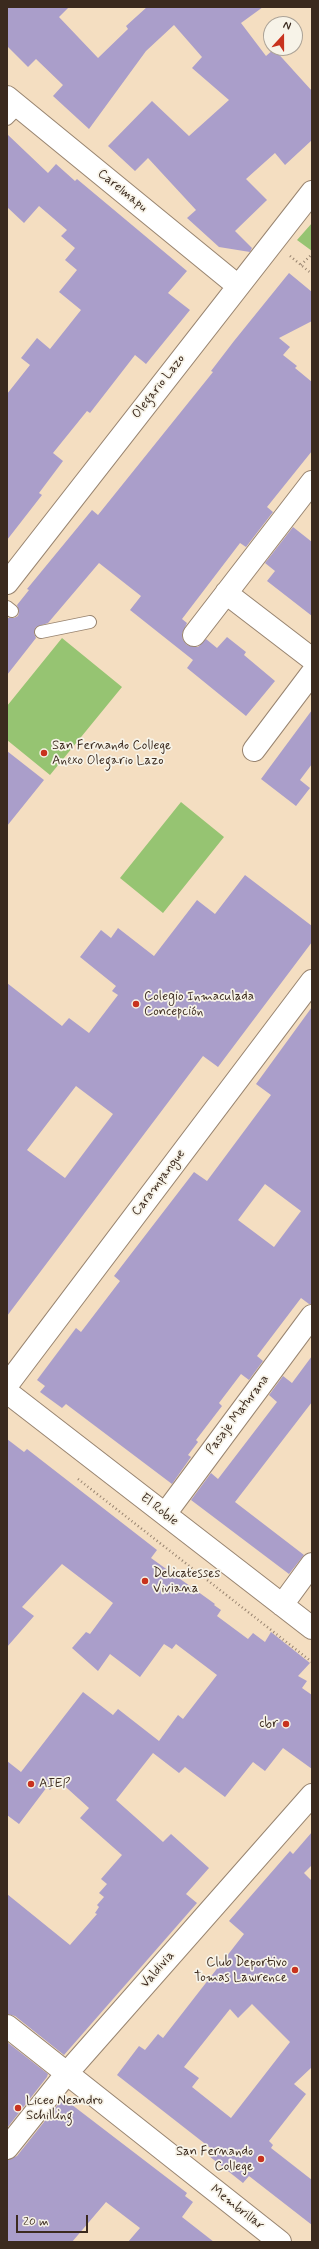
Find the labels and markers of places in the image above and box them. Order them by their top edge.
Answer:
place label: San Fernando College Anexo Olegario Lazo [52,738,171,769]
marker: San Fernando College Anexo Olegario Lazo [39,748,49,758]
place label: Colegio Inmaculada Concepción [144,989,254,1020]
marker: Colegio Inmaculada Concepción [131,999,141,1009]
place label: Delicatesses Viviana [153,1566,220,1597]
marker: Delicatesses Viviana [140,1576,150,1586]
place label: cbr [259,1716,278,1732]
marker: cbr [281,1719,291,1729]
place label: AIEP [39,1776,70,1792]
marker: AIEP [26,1779,36,1789]
place label: Club Deportivo Tomas Lawrence [194,1955,287,1986]
marker: Club Deportivo Tomas Lawrence [290,1965,300,1975]
place label: Liceo Neandro Schilling [26,2093,103,2124]
marker: Liceo Neandro Schilling [13,2103,23,2113]
place label: San Fernando College [176,2144,253,2175]
marker: San Fernando College [256,2154,266,2164]

